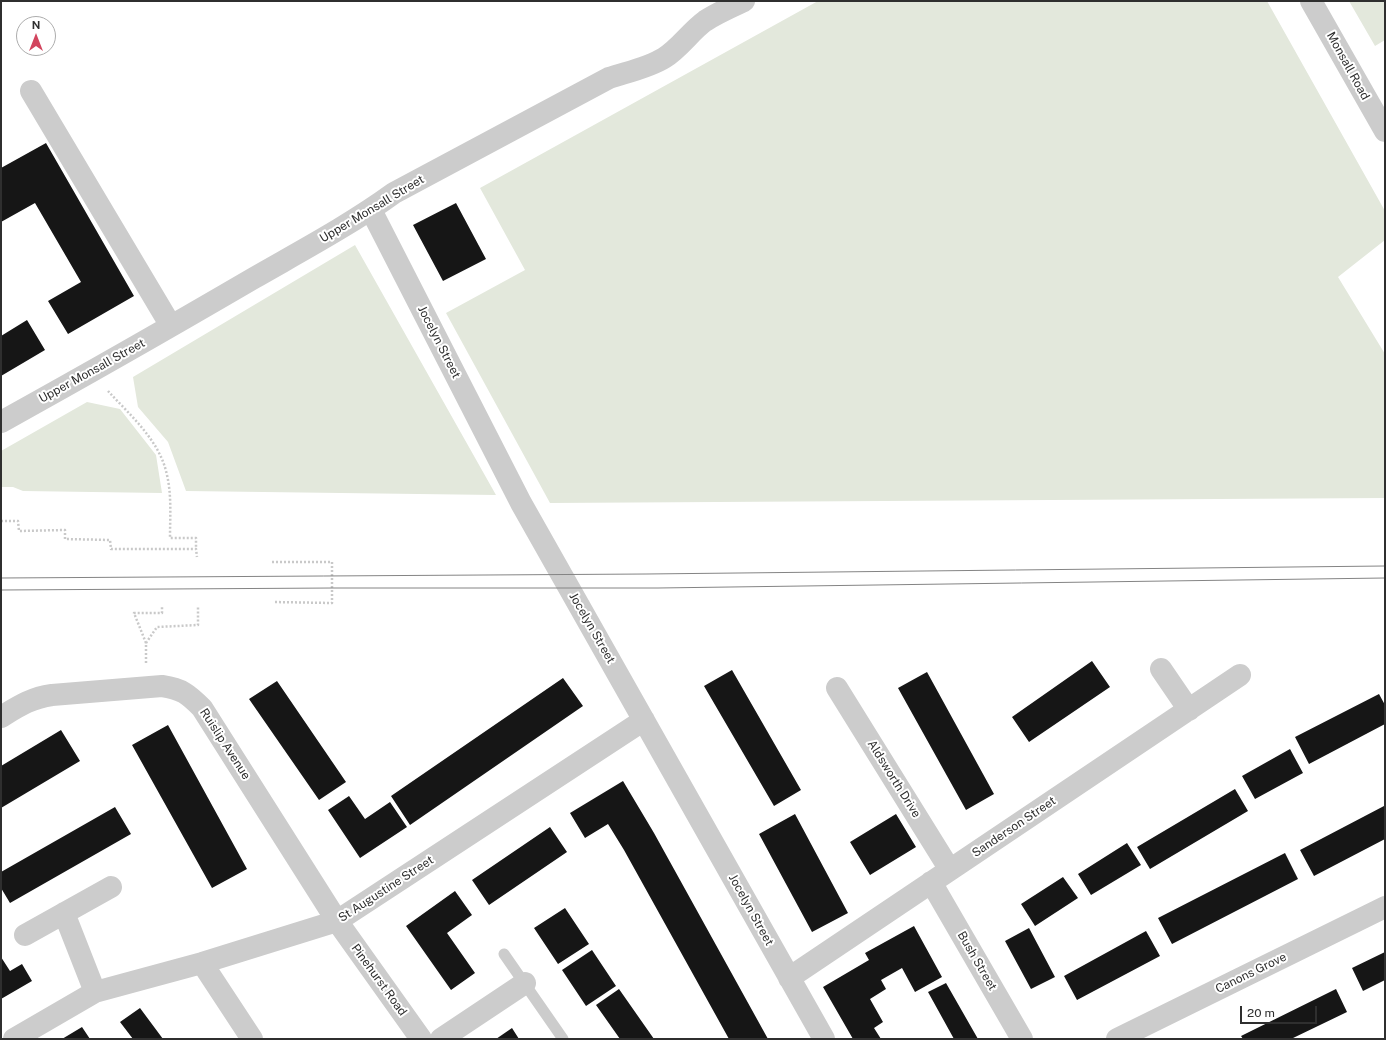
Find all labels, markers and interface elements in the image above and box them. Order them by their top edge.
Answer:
north arrow [16,16,56,56]
text: N [32,19,40,31]
street label: Monsall Road [1323,30,1373,102]
street label: Upper Monsall Street [317,172,427,246]
street label: Jocelyn Street [415,303,463,381]
street label: Upper Monsall Street [36,336,148,406]
street label: Jocelyn Street [566,590,618,666]
street label: Ruislip Avenue [197,706,253,782]
street label: Aldsworth Drive [864,738,924,820]
street label: Sanderson Street [969,794,1059,860]
street label: St Augustine Street [336,853,436,925]
street label: Jocelyn Street [725,872,777,948]
street label: Bush Street [954,929,1000,993]
street label: Pinehurst Road [348,941,410,1019]
street label: Canons Grove [1213,950,1289,996]
scale bar [1242,998,1319,1024]
text: 20 m [1247,1006,1275,1020]

